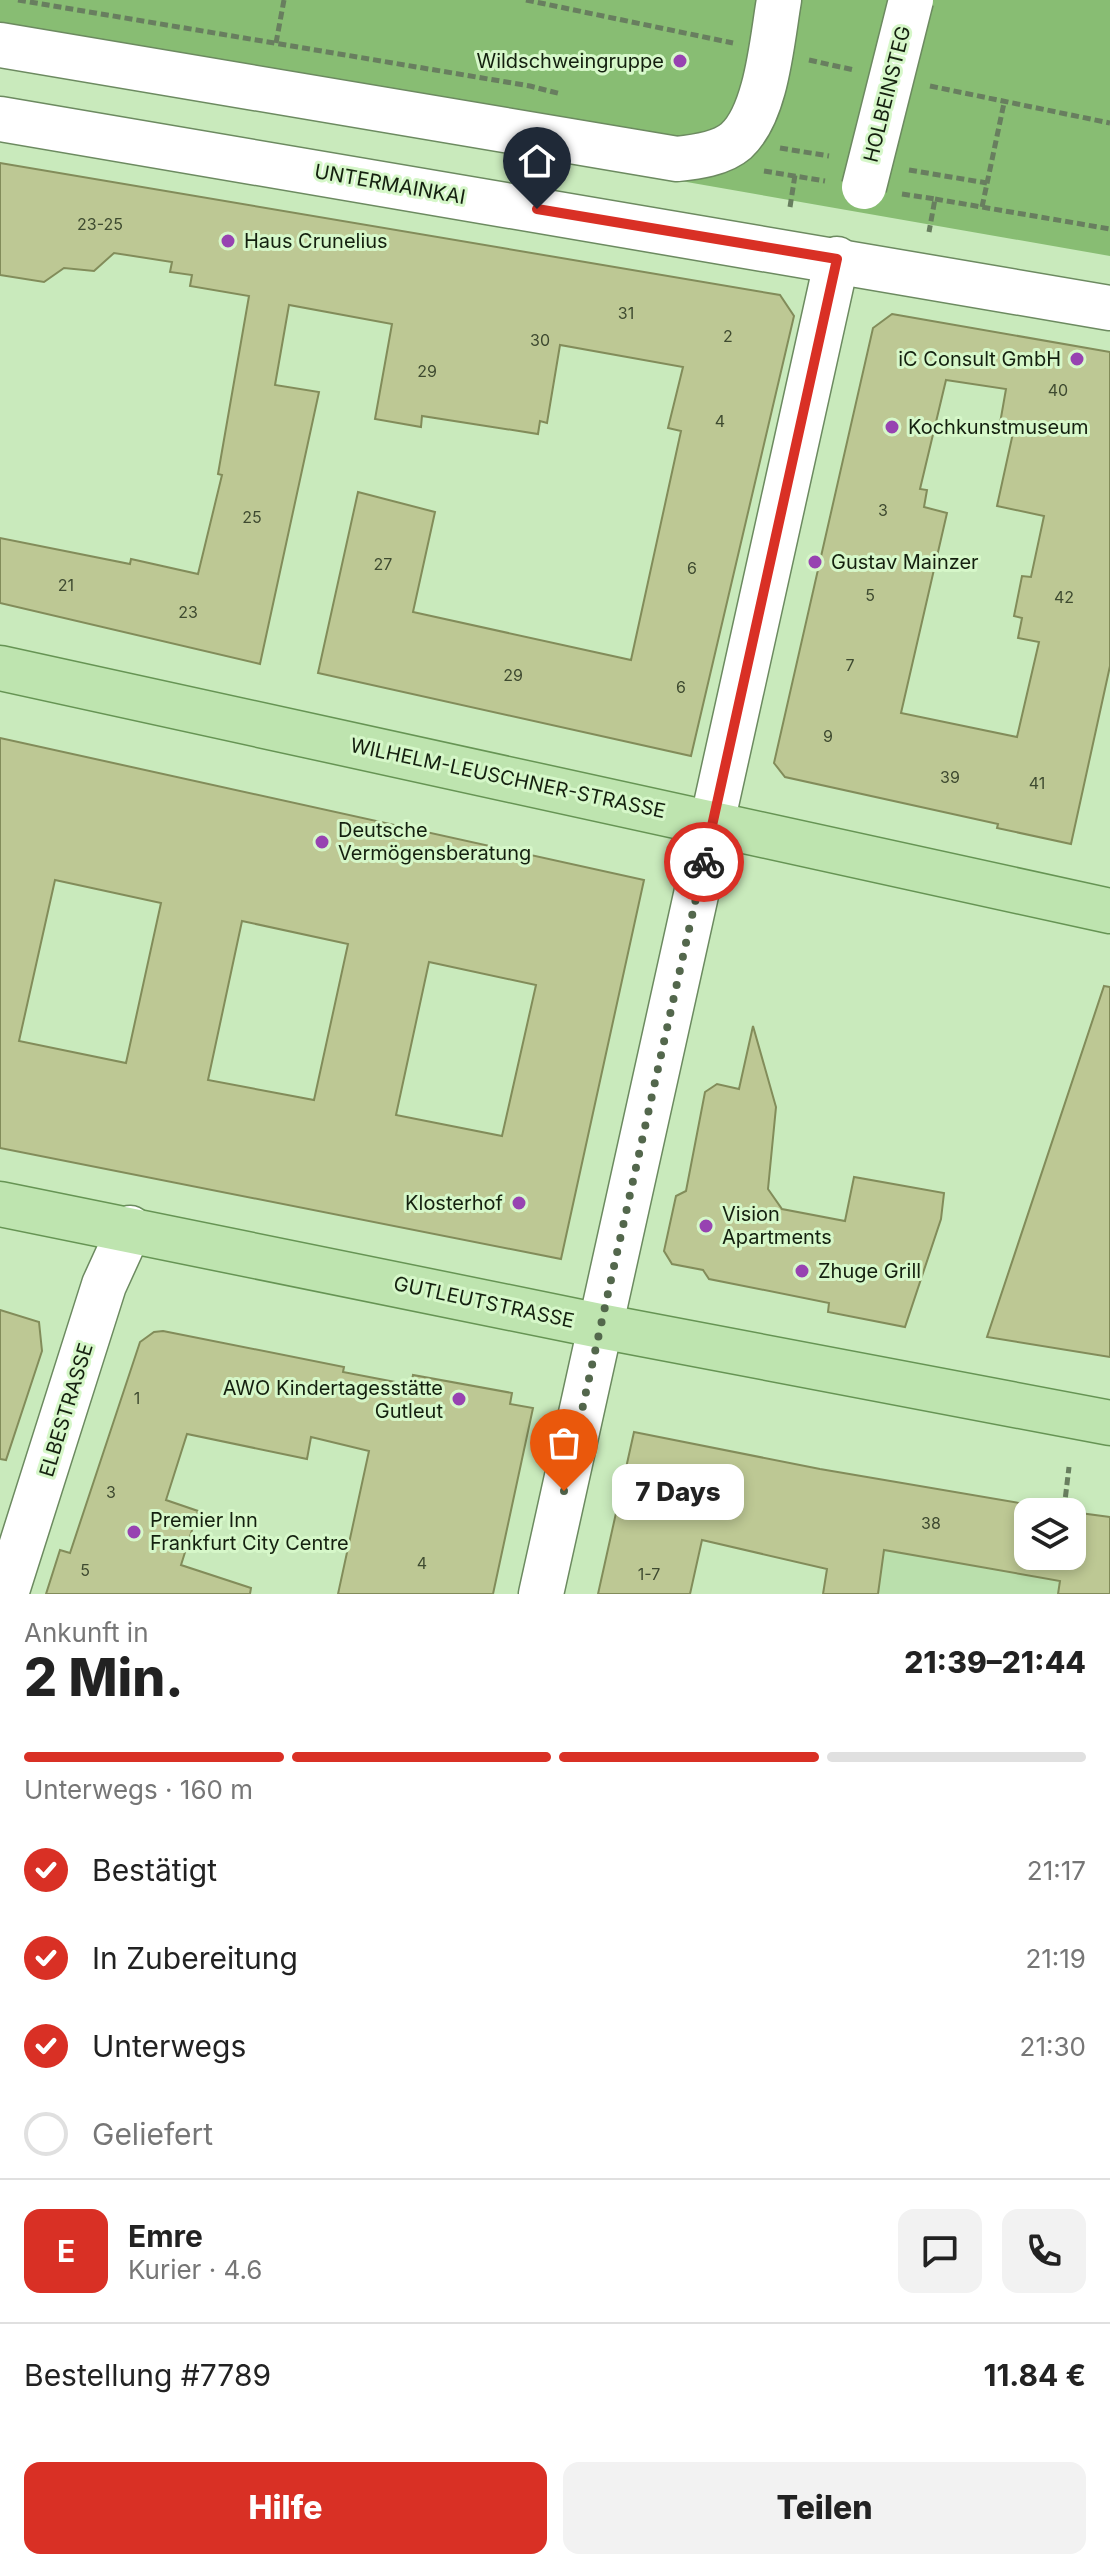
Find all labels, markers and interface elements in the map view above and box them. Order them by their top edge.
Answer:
street label: HOLBEINSTEG [858,23,916,165]
place label: Wildschweingruppe [476,49,664,73]
marker: Wildschweingruppe [671,52,689,70]
pin [503,127,571,209]
icon: home [515,139,559,183]
street label: UNTERMAINKAI [313,159,467,209]
house number: 23-25 [77,214,123,234]
place label: Haus Crunelius [244,229,388,253]
marker: Haus Crunelius [219,232,237,250]
house number: 31 [618,303,634,323]
house number: 2 [723,326,733,346]
house number: 30 [530,330,550,350]
place label: iC Consult GmbH [898,347,1061,371]
marker: iC Consult GmbH [1068,350,1086,368]
house number: 29 [417,361,437,381]
house number: 40 [1048,380,1068,400]
house number: 4 [715,411,725,431]
place label: Kochkunstmuseum [908,415,1089,439]
marker: Kochkunstmuseum [883,418,901,436]
house number: 3 [878,500,888,520]
house number: 25 [242,507,262,527]
place label: Gustav Mainzer [831,550,979,574]
marker: Gustav Mainzer [806,553,824,571]
house number: 27 [374,554,392,574]
house number: 6 [687,558,697,578]
house number: 21 [58,575,74,595]
house number: 5 [865,585,875,605]
house number: 42 [1054,587,1074,607]
house number: 23 [178,602,198,622]
house number: 7 [845,655,855,675]
house number: 29 [503,665,523,685]
house number: 6 [676,677,686,697]
house number: 9 [823,726,833,746]
street label: WILHELM-LEUSCHNER-STRASSE [348,733,668,823]
house number: 39 [940,767,960,787]
house number: 41 [1029,773,1045,793]
place label: Deutsche Vermögensberatung [338,818,531,865]
courier [664,822,744,902]
marker: Deutsche Vermögensberatung [313,833,331,851]
icon: bike [682,840,726,884]
place label: Klosterhof [405,1191,504,1215]
marker: Klosterhof [510,1194,528,1212]
place label: Vision Apartments [722,1202,832,1249]
marker: Vision Apartments [697,1217,715,1235]
place label: Zhuge Grill [818,1259,921,1283]
marker: Zhuge Grill [793,1262,811,1280]
street label: GUTLEUTSTRASSE [392,1271,576,1333]
street label: ELBESTRASSE [34,1340,98,1480]
place label: AWO Kindertagesstätte Gutleut [223,1376,443,1423]
house number: 1 [134,1388,140,1408]
marker: AWO Kindertagesstätte Gutleut [450,1390,468,1408]
pin [530,1409,598,1491]
icon: bag [542,1421,586,1465]
callout: 7 Days [612,1463,744,1519]
text: 7 Days [635,1476,721,1507]
house number: 3 [106,1482,116,1502]
map controls [1014,1498,1086,1570]
button: layers [1014,1498,1086,1570]
place label: Premier Inn Frankfurt City Centre [150,1508,349,1555]
house number: 38 [921,1513,941,1533]
marker: Premier Inn Frankfurt City Centre [125,1523,143,1541]
house number: 4 [417,1553,427,1573]
house number: 5 [80,1560,90,1580]
house number: 1-7 [638,1564,660,1584]
text: Ankunft in [24,1617,149,1648]
text: 21:39–21:44 [904,1644,1086,1680]
text: 2 Min. [24,1646,184,1709]
text: Unterwegs · 160 m [24,1774,253,1805]
icon: check [24,1848,68,1892]
text: Bestätigt [92,1852,217,1888]
text: 21:17 [1027,1855,1086,1886]
icon: check [24,1936,68,1980]
text: In Zubereitung [92,1940,298,1976]
text: 21:19 [1025,1943,1086,1974]
icon: check [24,2024,68,2068]
text: Unterwegs [92,2028,246,2064]
text: 21:30 [1020,2031,1086,2062]
text: Geliefert [92,2116,213,2152]
button: chat [898,2209,982,2293]
button: phone [1002,2209,1086,2293]
text: Emre [128,2218,203,2254]
text: E [57,2233,75,2269]
text: Kurier · 4.6 [128,2254,262,2285]
text: Bestellung #7789 [24,2357,271,2393]
text: 11.84 € [984,2357,1086,2393]
button: Hilfe [24,2462,547,2554]
button: Teilen [563,2462,1086,2554]

